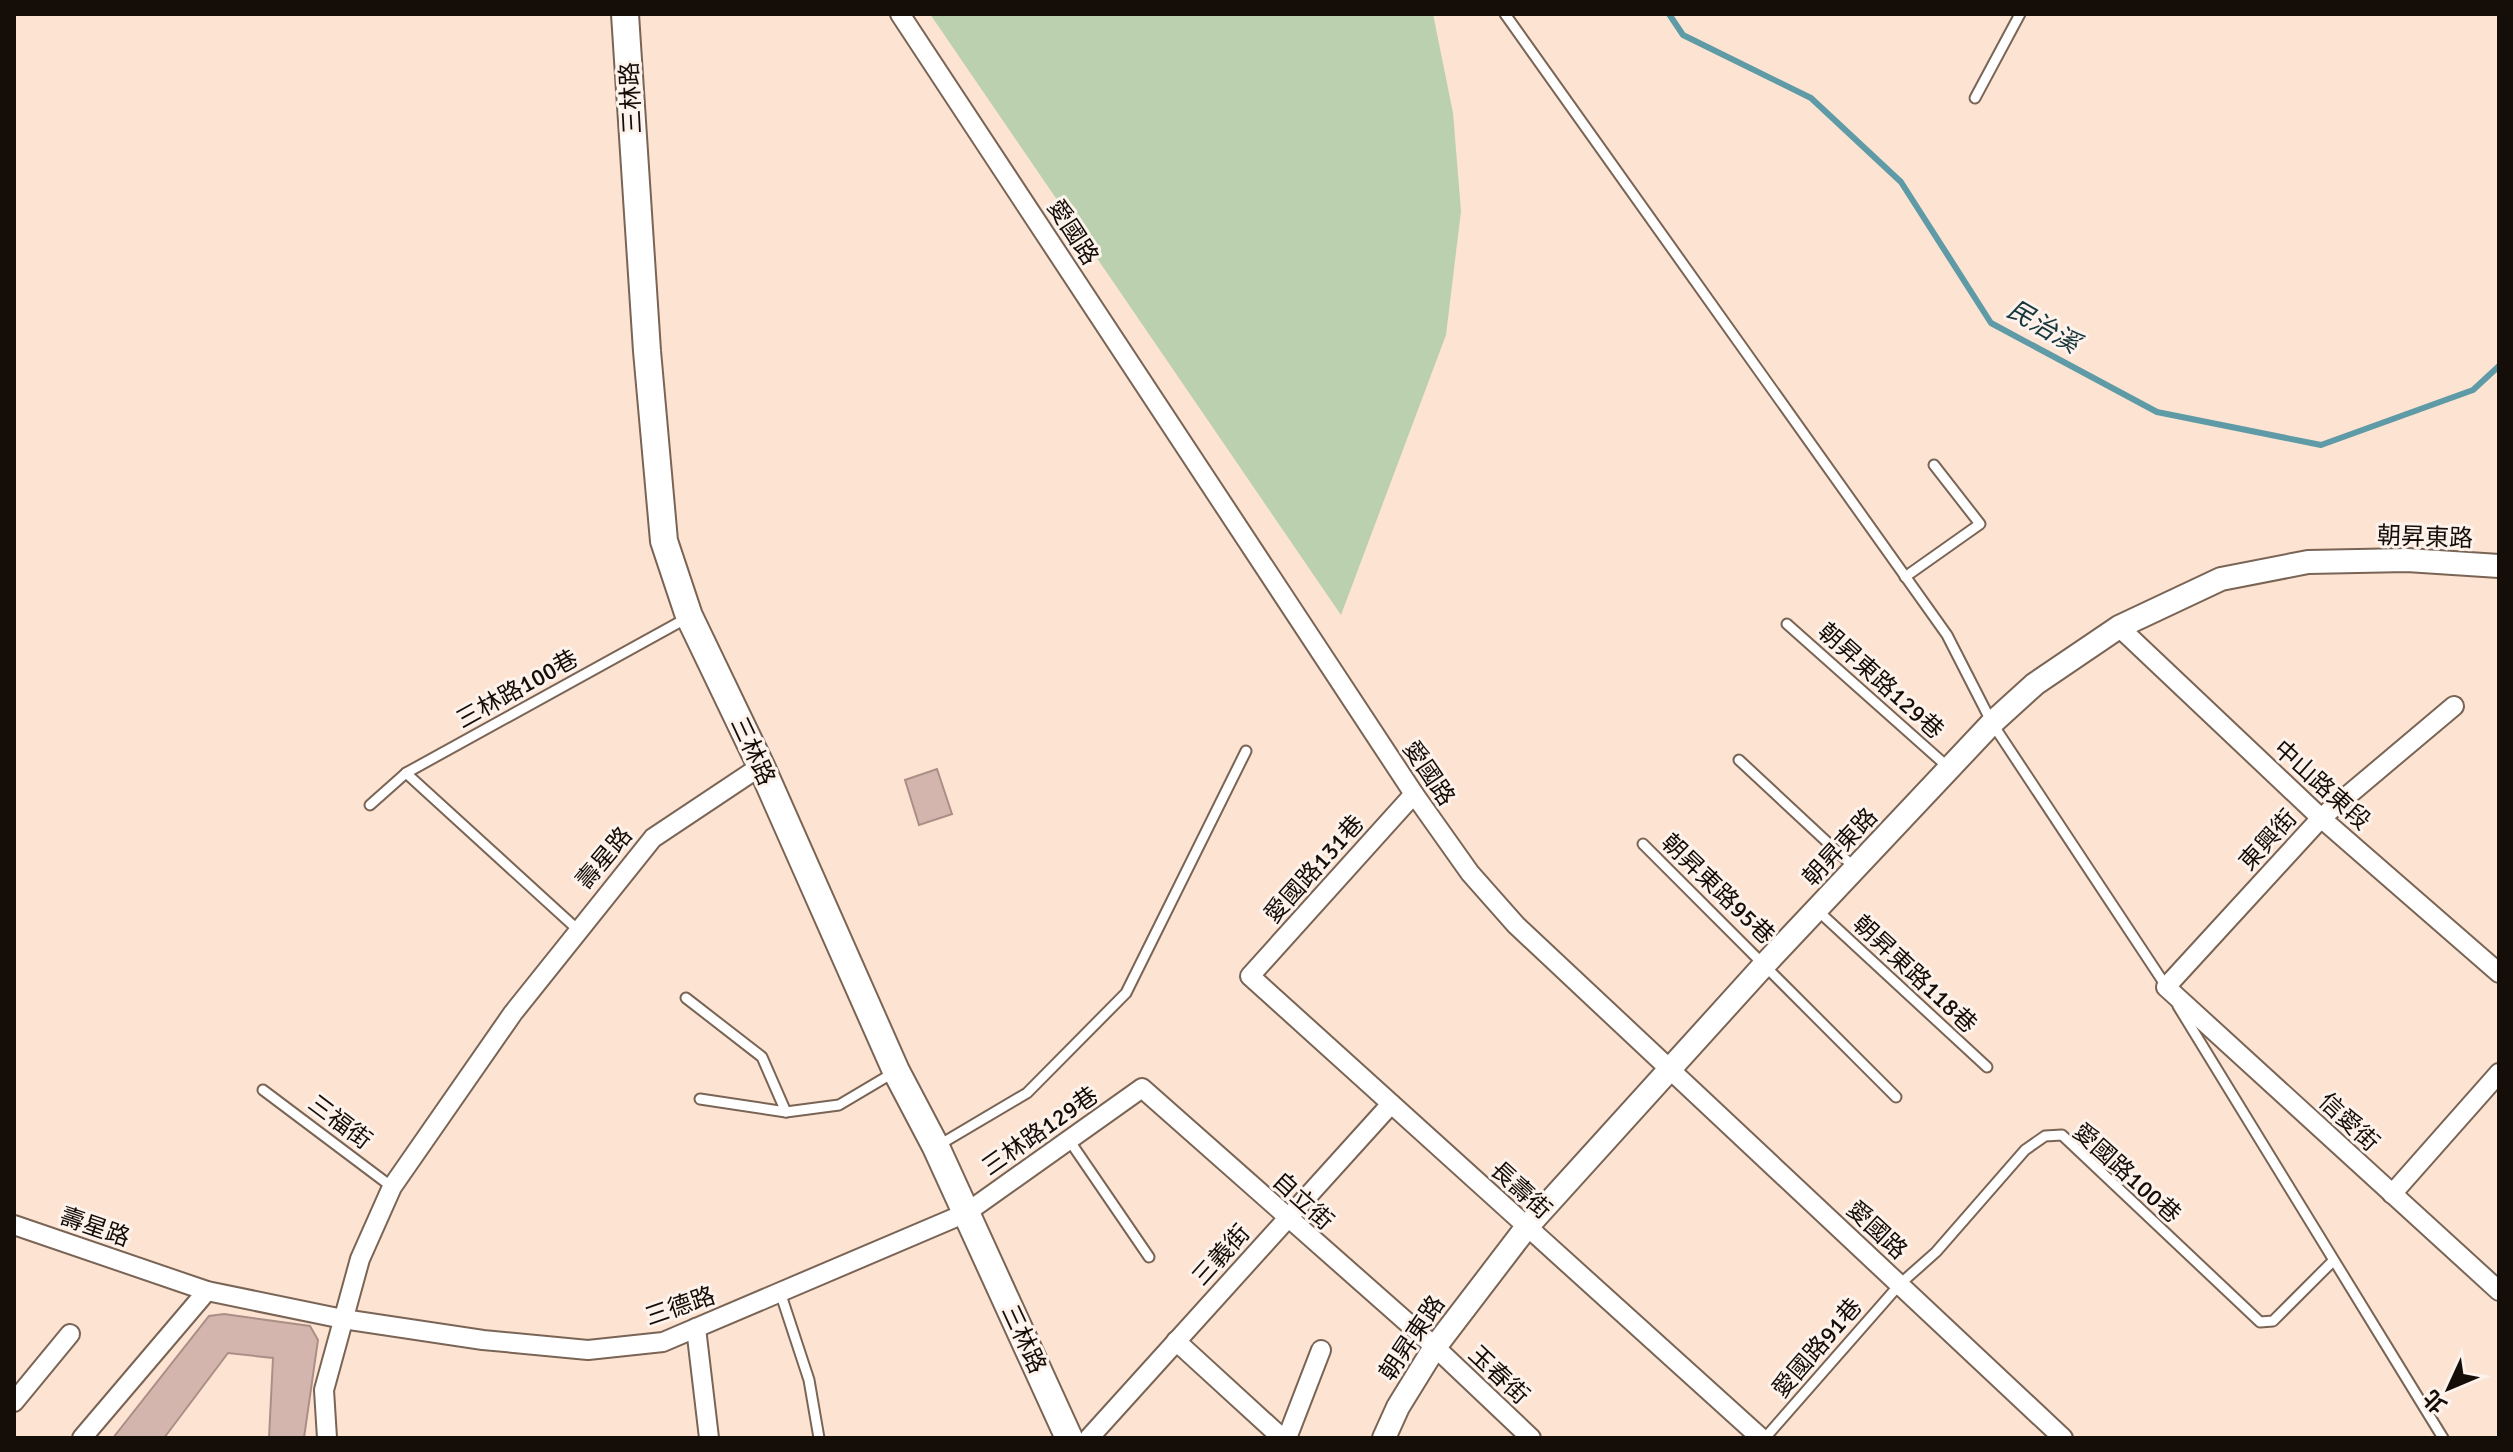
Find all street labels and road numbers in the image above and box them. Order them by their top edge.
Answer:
street label: 三林路 [614,61,648,135]
street label: 愛國路 [1041,194,1105,270]
street label: 朝昇東路 [2377,520,2473,554]
street label: 朝昇東路129巷 [1812,617,1950,745]
street label: 三林路100巷 [451,643,583,735]
street label: 三林路 [724,712,782,790]
street label: 中山路東段 [2267,734,2377,836]
street label: 愛國路 [1396,735,1462,811]
street label: 朝昇東路 [1796,802,1884,892]
street label: 東興街 [2233,803,2303,877]
street label: 愛國路131巷 [1258,809,1370,929]
street label: 壽星路 [569,821,639,895]
street label: 朝昇東路95巷 [1655,828,1781,950]
street label: 朝昇東路118巷 [1847,909,1983,1039]
street label: 三林路129巷 [976,1080,1104,1182]
street label: 信愛街 [2312,1086,2386,1158]
street label: 三福街 [302,1088,378,1156]
street label: 愛國路100巷 [2067,1117,2187,1229]
street label: 長壽街 [1484,1155,1558,1225]
street label: 自立街 [1266,1166,1340,1236]
street label: 愛國路 [1840,1194,1914,1266]
street label: 壽星路 [56,1201,134,1253]
street label: 三義街 [1186,1218,1256,1292]
street label: 三德路 [641,1280,719,1332]
street label: 朝昇東路 [1373,1290,1451,1386]
street label: 愛國路91巷 [1766,1292,1868,1404]
street label: 三林路 [995,1300,1053,1378]
street label: 玉春街 [1462,1339,1536,1411]

